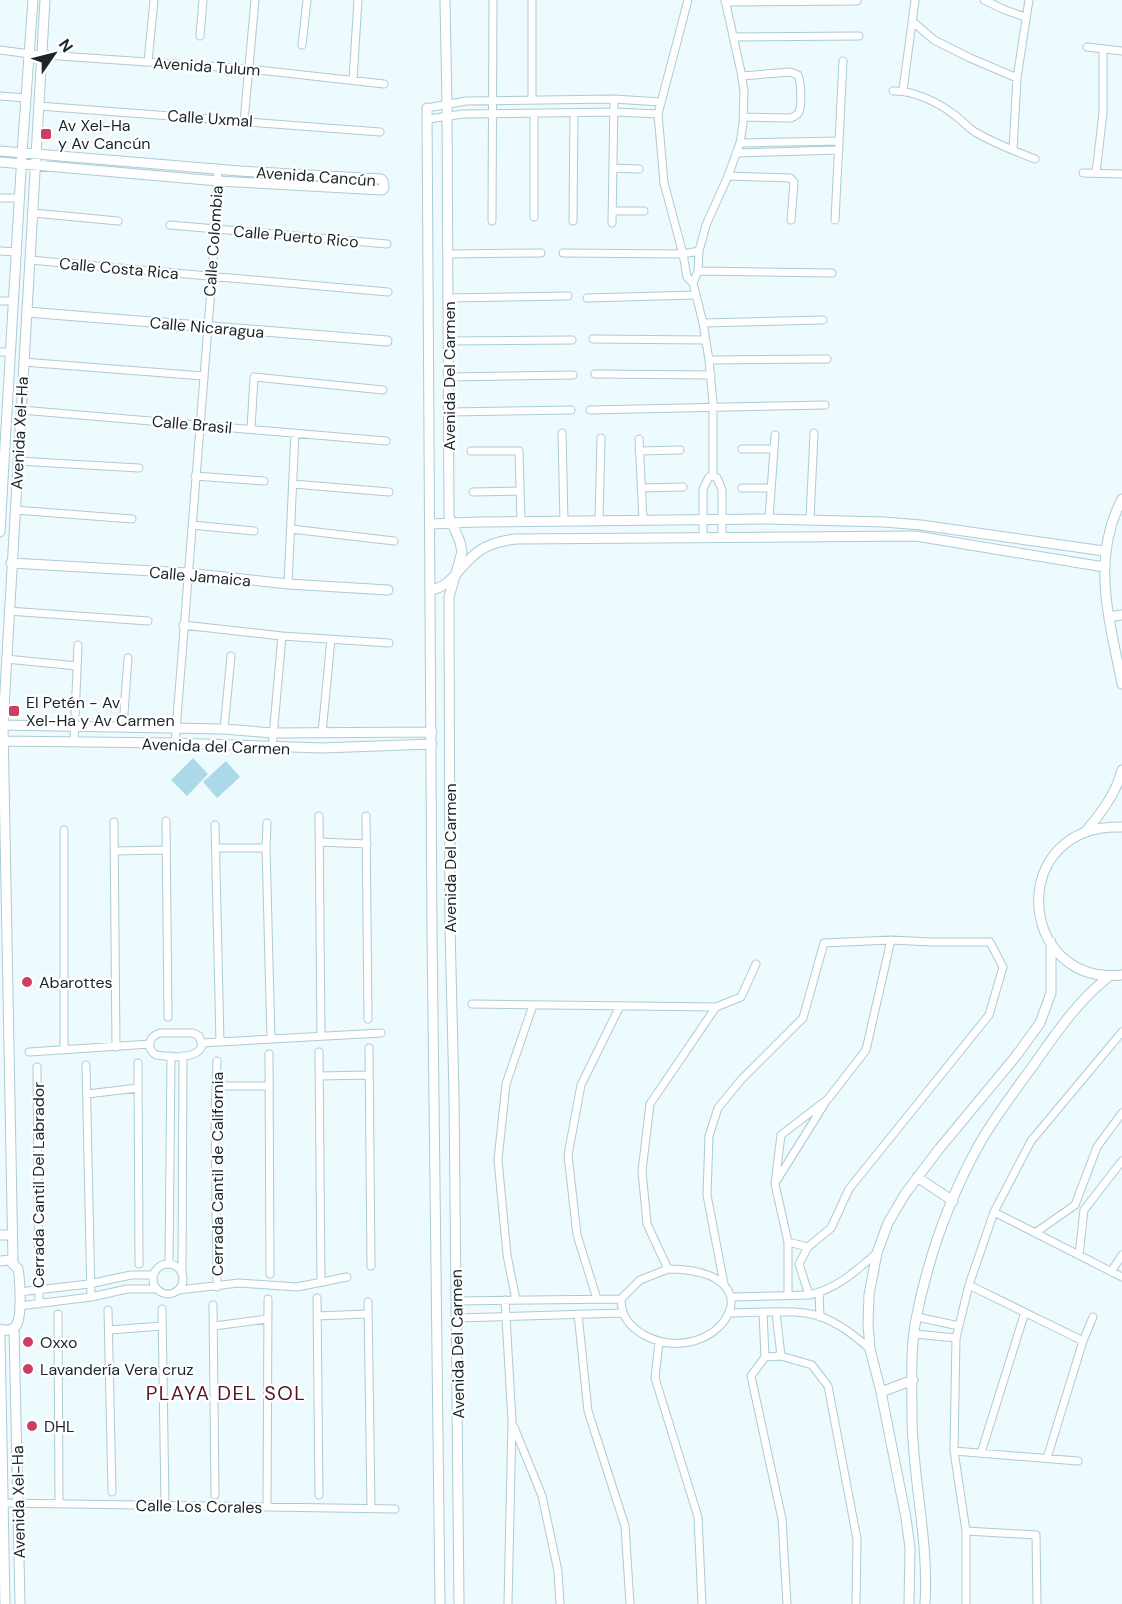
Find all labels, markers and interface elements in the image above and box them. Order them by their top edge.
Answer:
north arrow [24,24,84,84]
text: N [54,35,78,56]
street label: Avenida Tulum [153,52,261,81]
street label: Calle Uxmal [167,105,253,132]
place label: Av Xel-Ha y Av Cancún [58,115,151,154]
marker: Av Xel-Ha y Av Cancún [39,127,53,141]
street label: Avenida Cancún [255,162,376,191]
street label: Calle Colombia [199,185,228,297]
street label: Calle Puerto Rico [232,221,360,252]
street label: Calle Costa Rica [58,253,180,284]
street label: Avenida Del Carmen [439,301,460,451]
street label: Calle Nicaragua [149,312,265,343]
street label: Avenida Xel-Ha [6,376,33,490]
street label: Calle Brasil [151,411,233,438]
street label: Calle Jamaica [148,562,252,591]
place label: El Petén - Av Xel-Ha y Av Carmen [26,692,175,731]
marker: El Petén - Av Xel-Ha y Av Carmen [7,704,21,718]
street label: Avenida del Carmen [141,733,291,760]
street label: Avenida Del Carmen [440,783,461,933]
place label: Abarottes [39,972,113,993]
marker: Abarottes [20,975,34,989]
street label: Cerrada Cantil de California [207,1072,228,1276]
street label: Cerrada Cantil Del Labrador [28,1082,49,1288]
street label: Avenida Del Carmen [446,1269,469,1419]
place label: Oxxo [40,1332,77,1353]
marker: Oxxo [21,1335,35,1349]
place label: Lavandería Vera cruz [40,1359,194,1380]
marker: Lavandería Vera cruz [21,1362,35,1376]
district label: PLAYA DEL SOL [146,1380,306,1406]
place label: DHL [44,1416,74,1437]
marker: DHL [25,1419,39,1433]
street label: Avenida Xel-Ha [7,1445,30,1559]
street label: Calle Los Corales [135,1495,263,1518]

